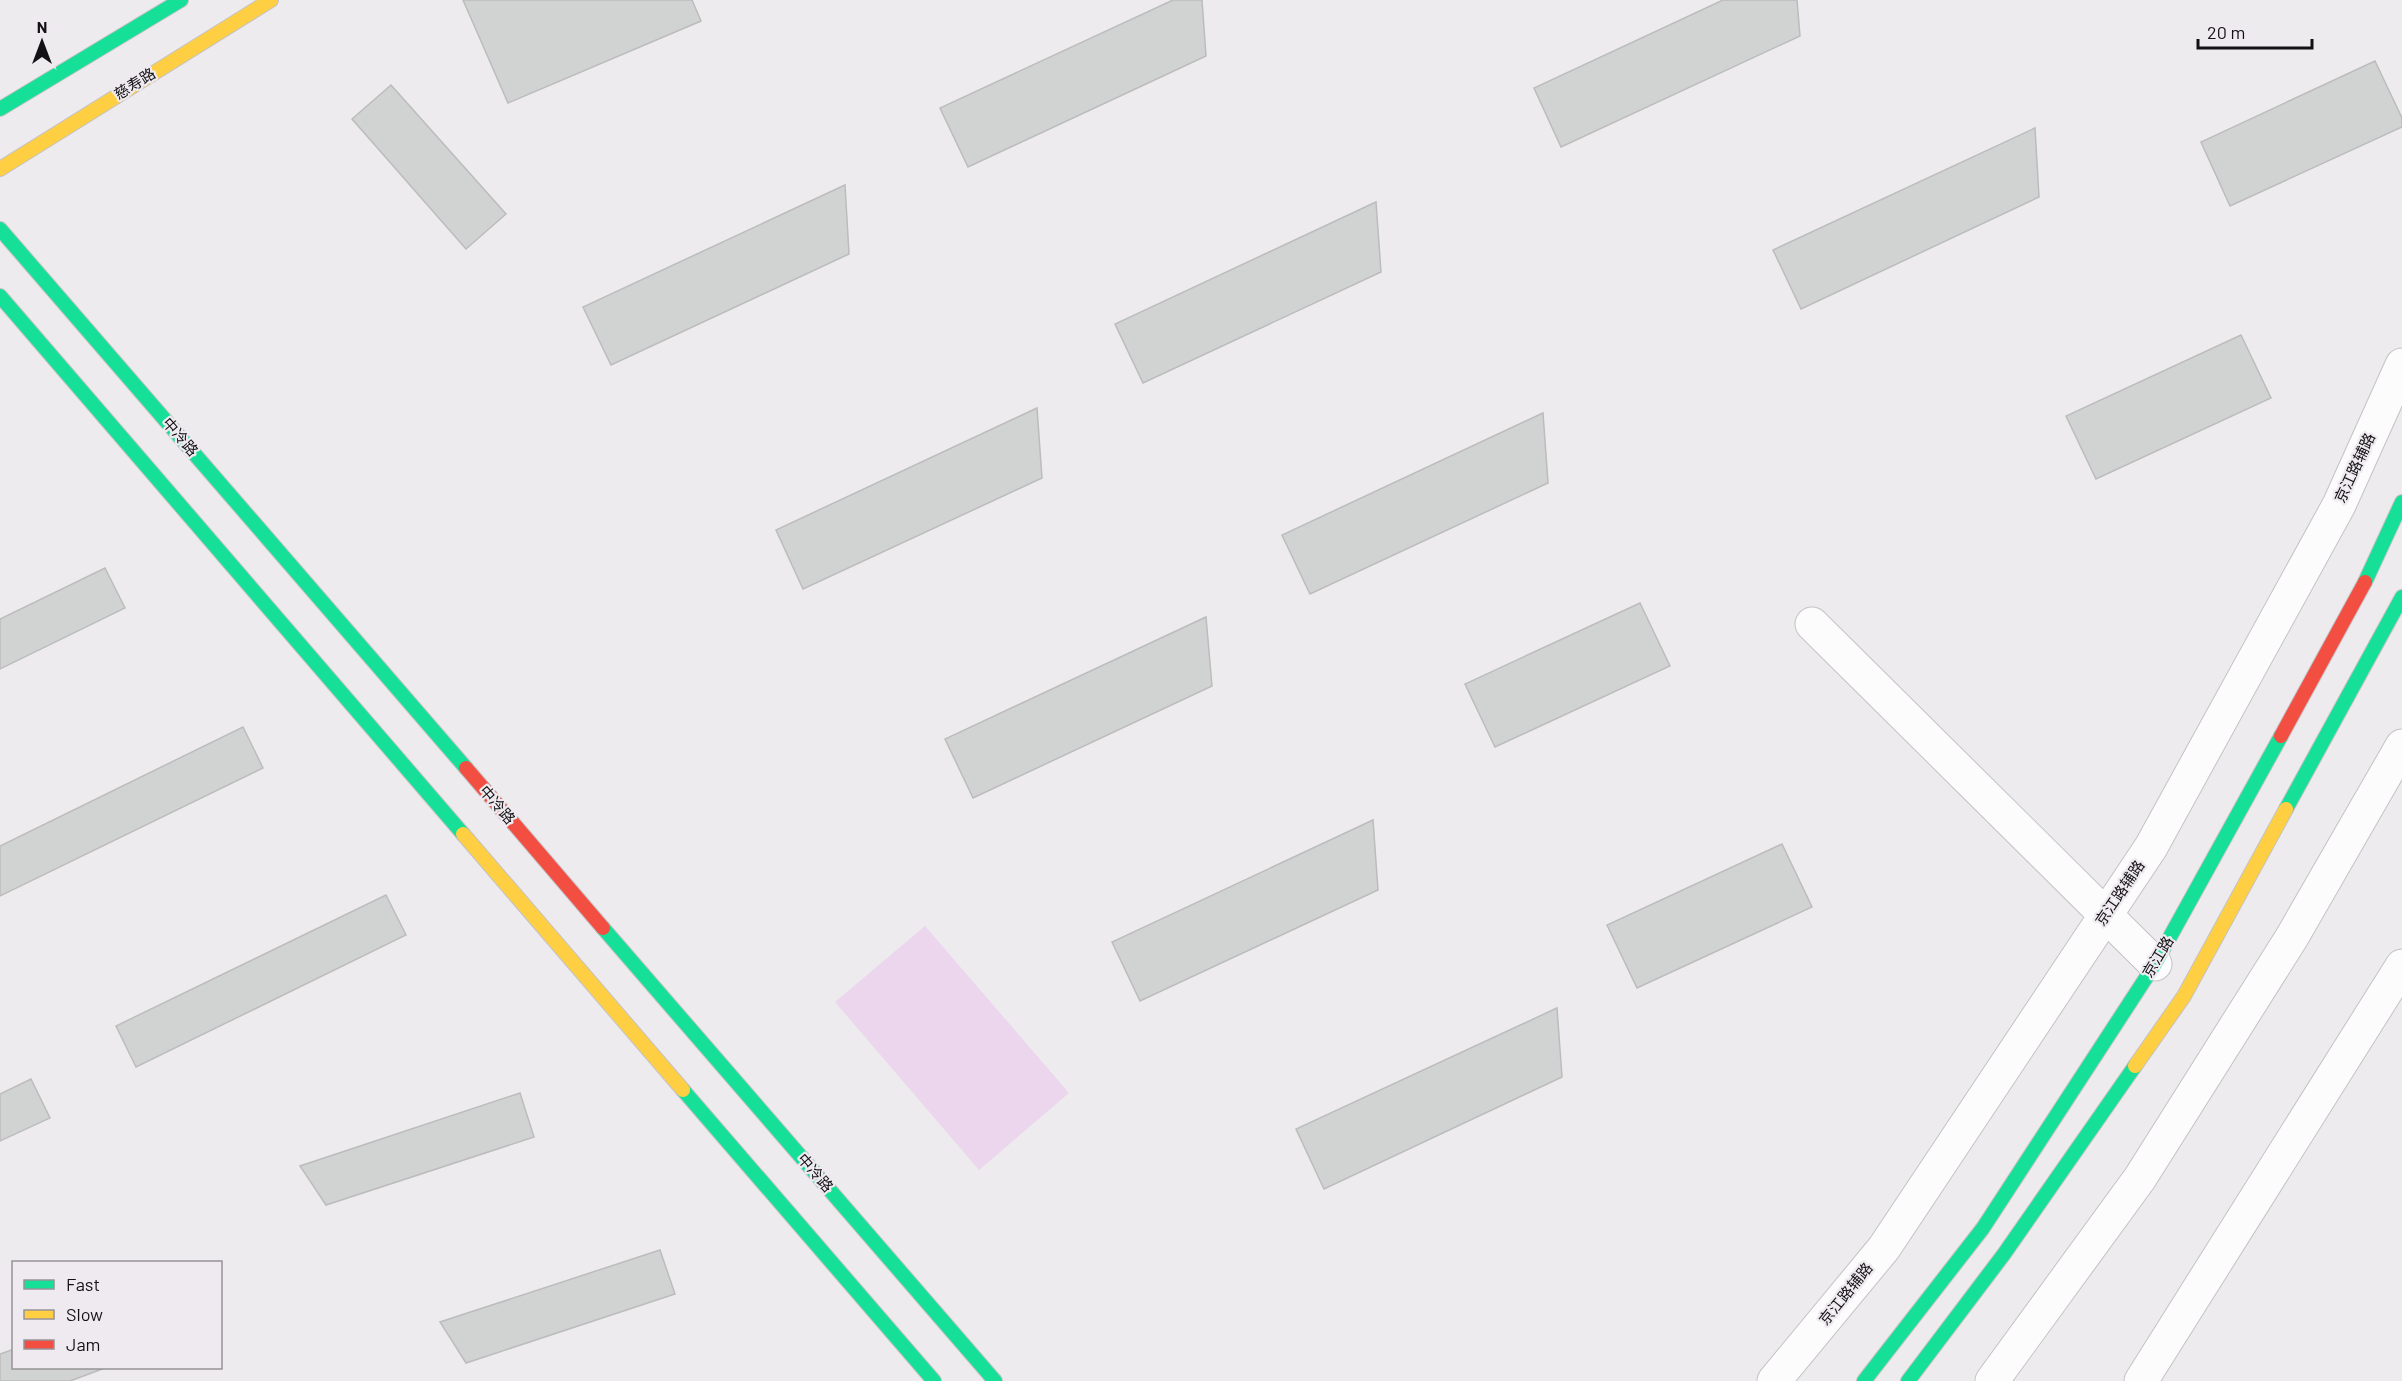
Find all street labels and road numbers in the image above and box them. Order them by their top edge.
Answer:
street label: 慈寿路 [111,64,158,103]
street label: 中冷路 [159,413,202,459]
street label: 京江路辅路 [2330,430,2378,505]
street label: 中冷路 [476,781,519,827]
street label: 京江路辅路 [2091,856,2148,929]
street label: 京江路 [2138,933,2176,980]
street label: 中冷路 [794,1149,837,1195]
street label: 京江路辅路 [1815,1259,1876,1328]

